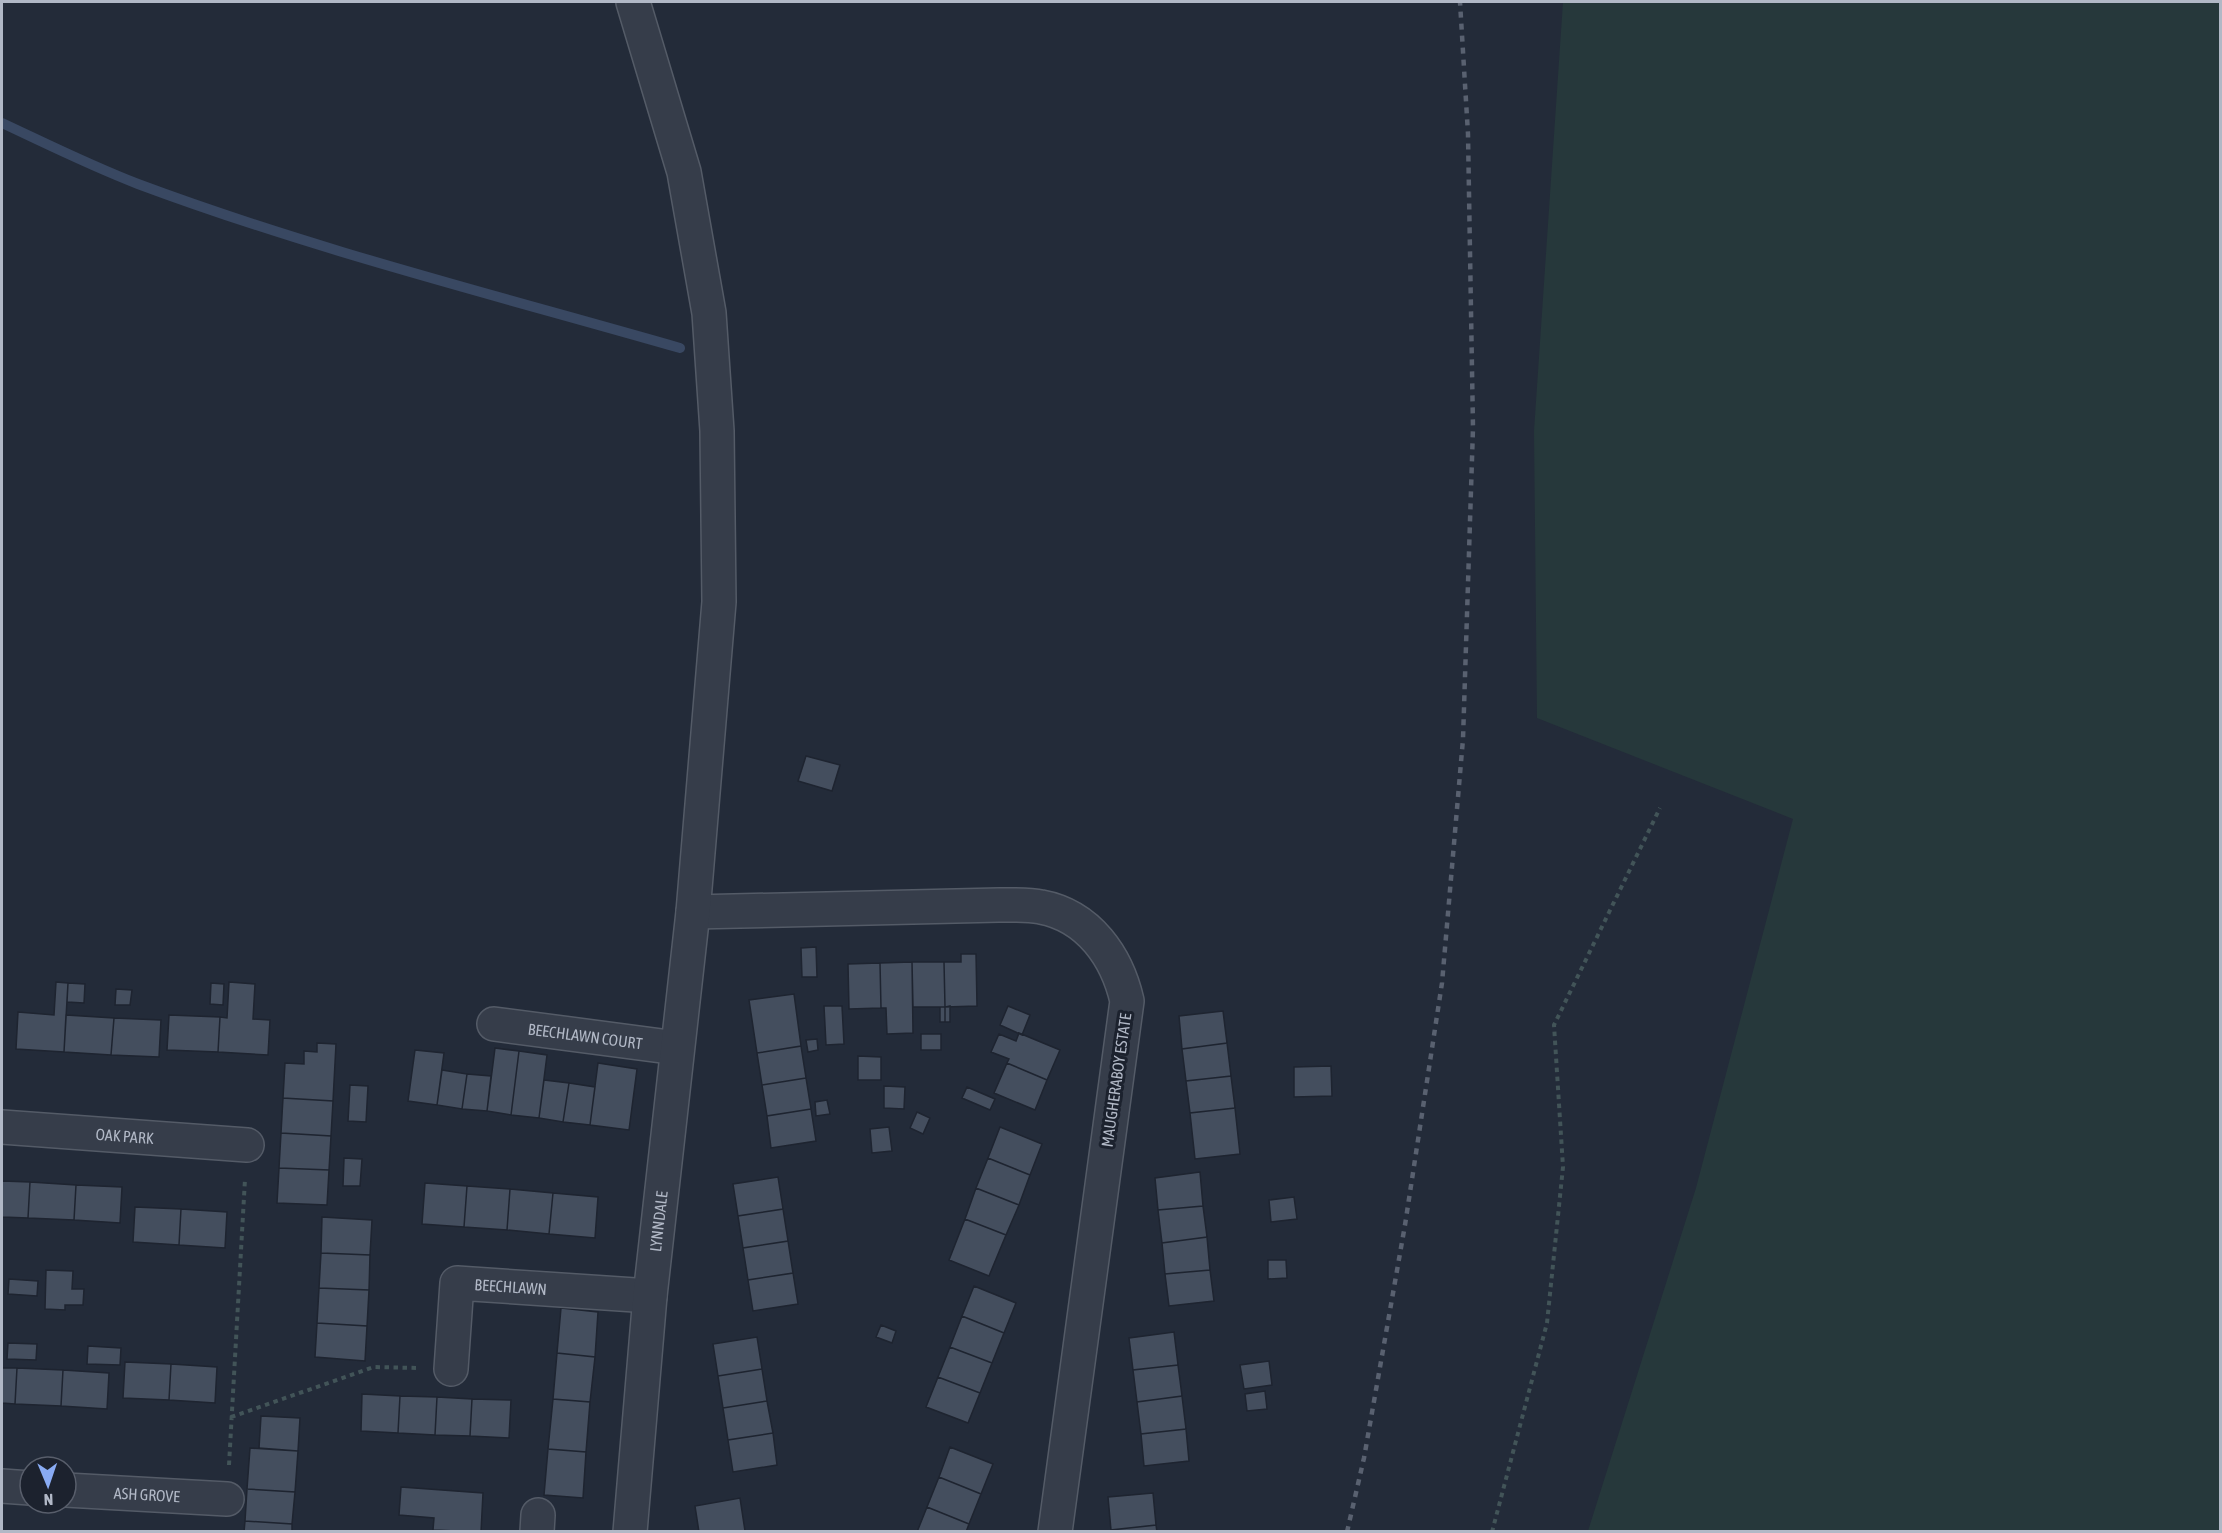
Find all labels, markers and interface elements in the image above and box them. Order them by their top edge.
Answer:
street label: MAUGHERABOY ESTATE [1098,1012,1134,1148]
street label: BEECHLAWN COURT [527,1020,644,1052]
street label: OAK PARK [95,1125,154,1147]
street label: LYNNDALE [646,1190,671,1253]
street label: BEECHLAWN [474,1275,547,1298]
north arrow [18,1455,78,1515]
street label: ASH GROVE [113,1484,181,1505]
text: N [43,1491,54,1509]

